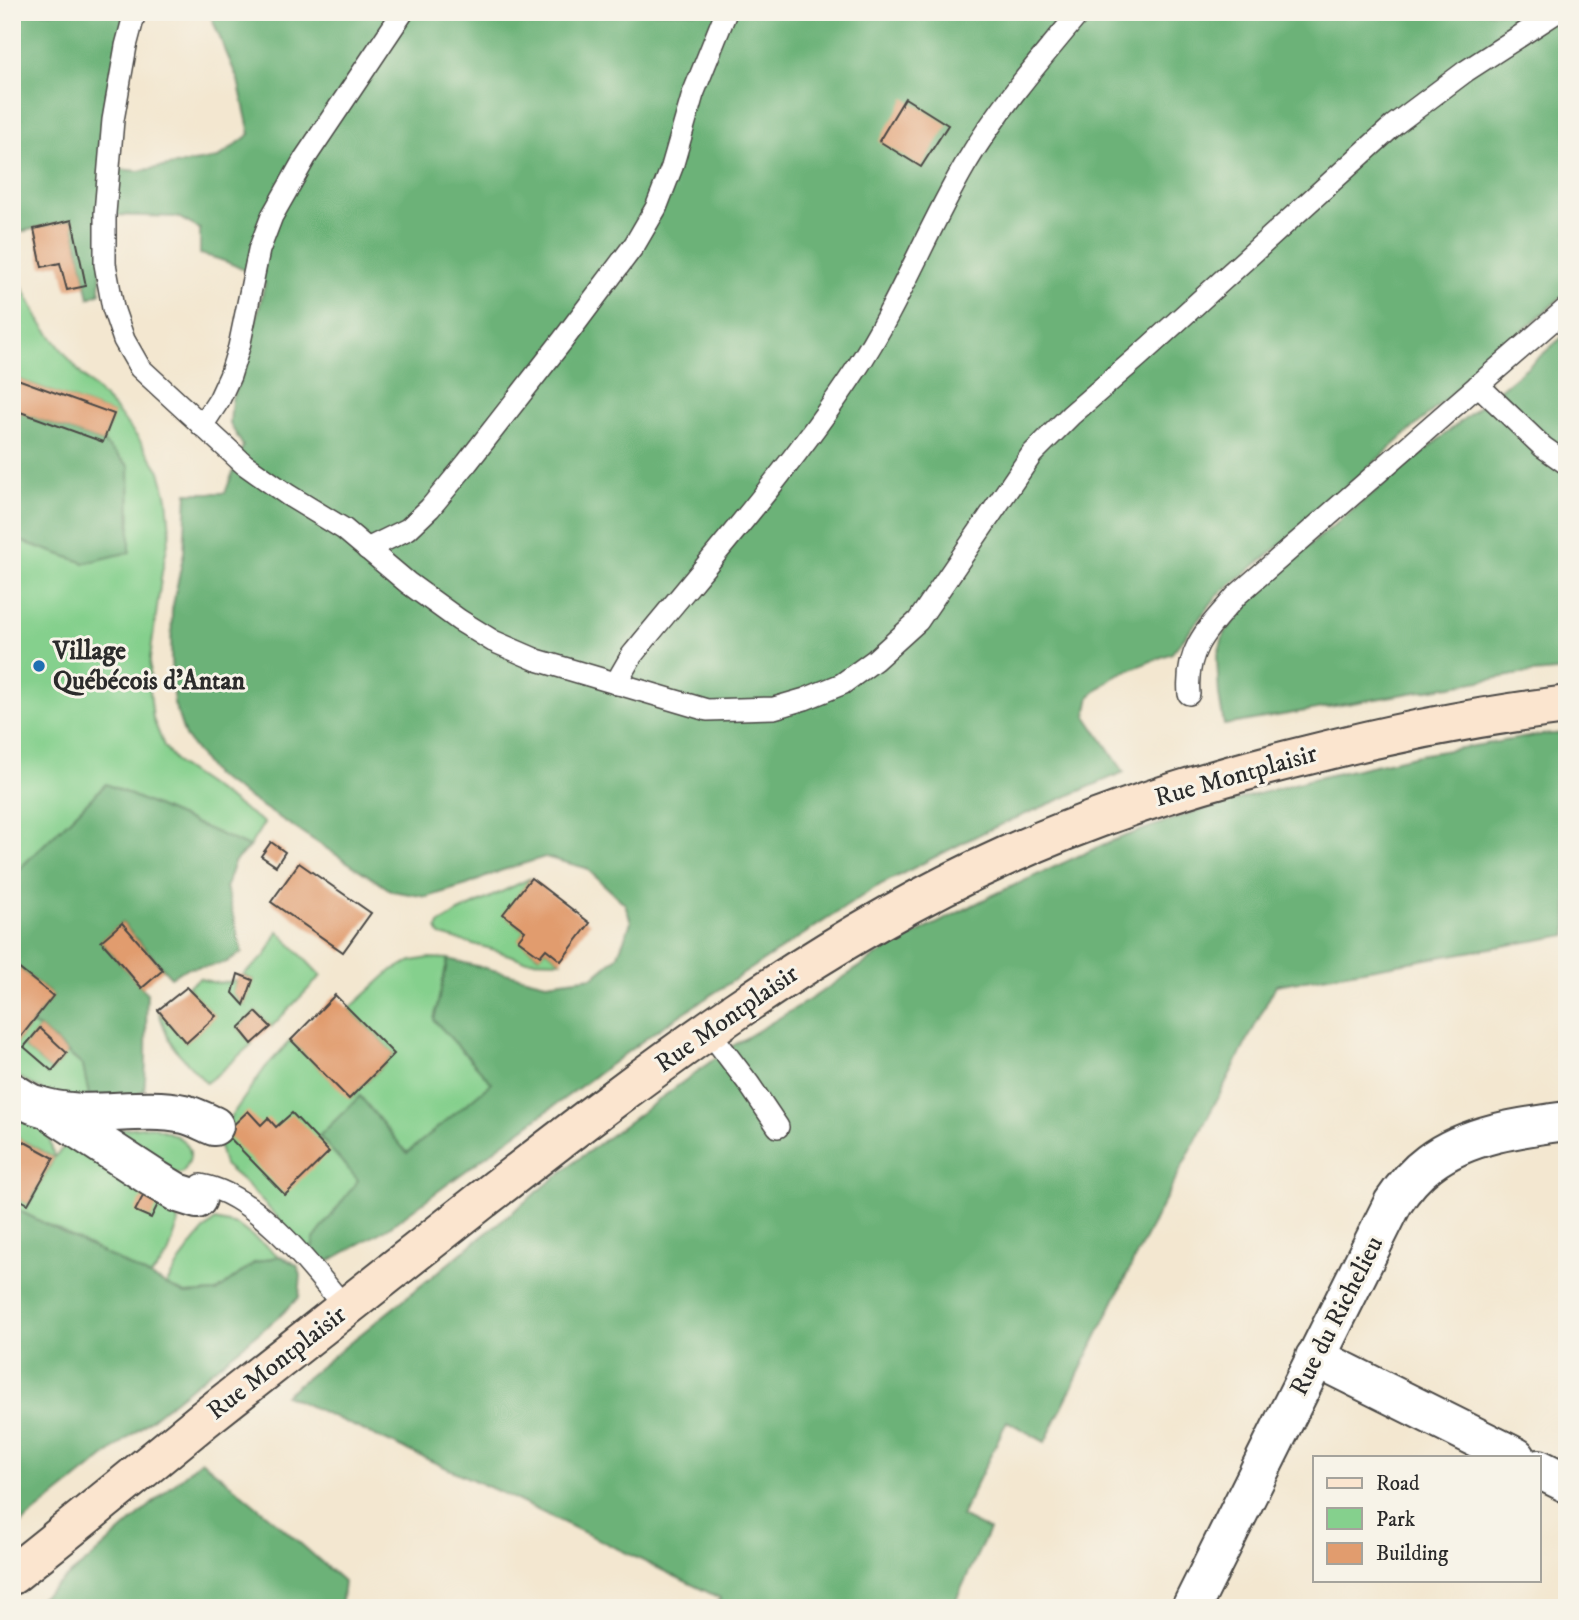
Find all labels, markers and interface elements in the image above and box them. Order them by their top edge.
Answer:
place label: Village Québécois d'Antan [52,635,245,698]
marker: Village Québécois d'Antan [31,658,47,674]
street label: Rue Montplaisir [1151,737,1321,815]
street label: Rue Montplaisir [649,957,805,1081]
street label: Rue du Richelieu [1283,1231,1391,1401]
street label: Rue Montplaisir [201,1298,353,1428]
legend [1313,1456,1540,1582]
text: Road [1376,1471,1420,1497]
text: Park [1376,1507,1416,1533]
text: Building [1376,1541,1449,1567]

